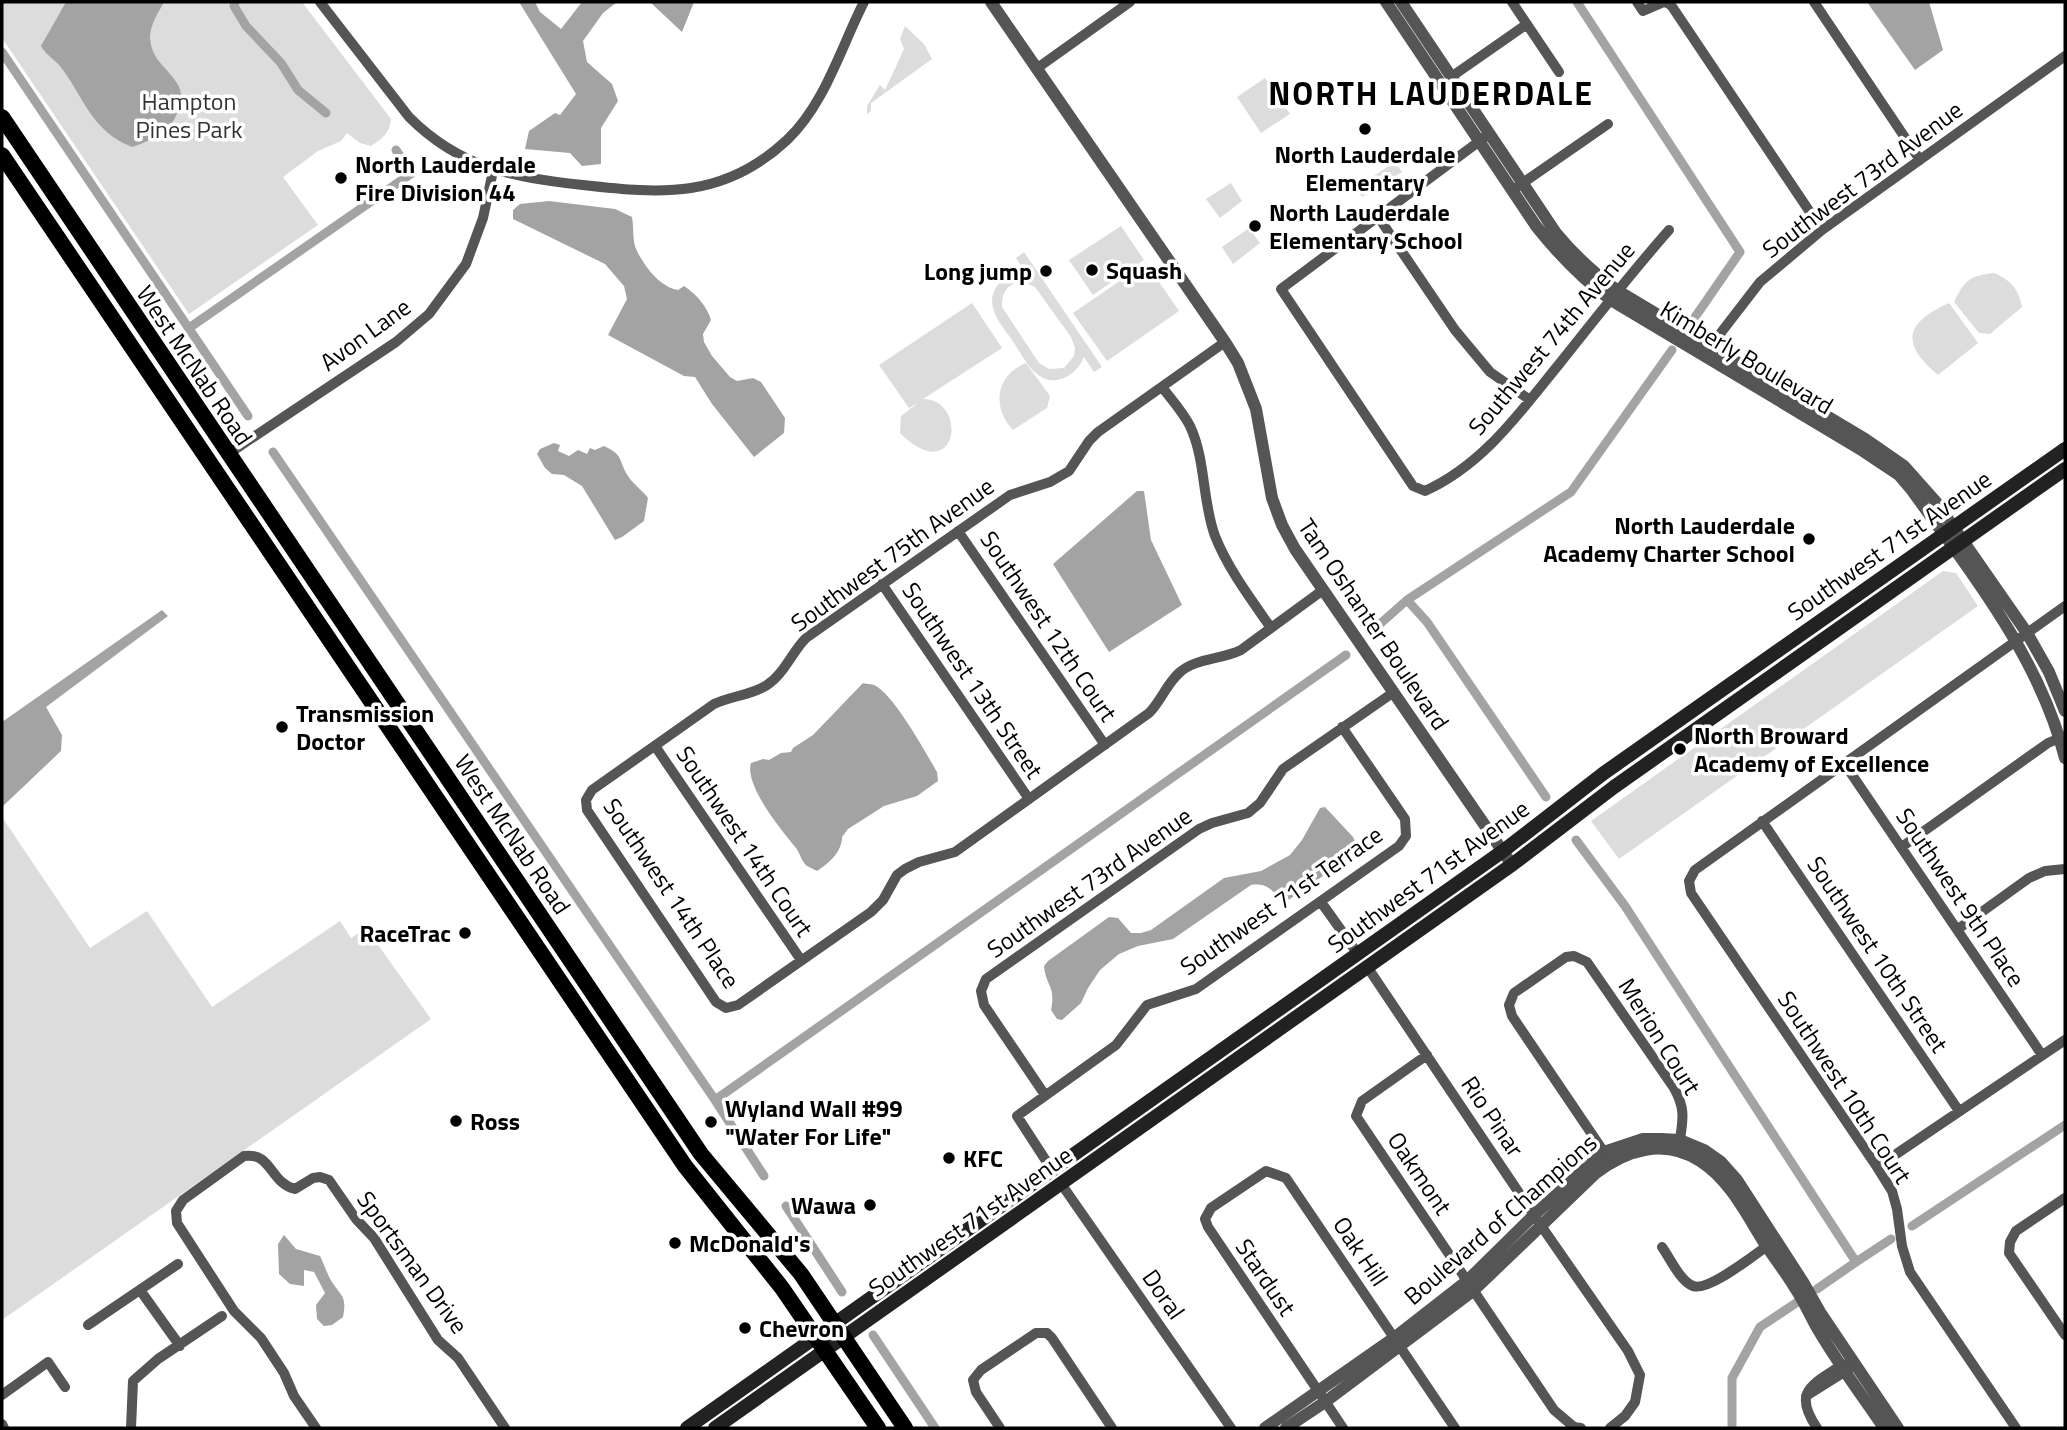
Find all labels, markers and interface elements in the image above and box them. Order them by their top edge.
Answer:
district label: NORTH LAUDERDALE [1268,69,1594,117]
park label: Hampton Pines Park [136,83,243,147]
street label: Southwest 73rd Avenue [1754,92,1970,266]
marker: North Lauderdale Elementary [1357,121,1373,137]
place label: North Lauderdale Elementary [1275,136,1455,200]
place label: North Lauderdale Fire Division 44 [355,146,536,210]
marker: North Lauderdale Fire Division 44 [333,170,349,186]
place label: North Lauderdale Elementary School [1269,194,1463,258]
marker: North Lauderdale Elementary School [1247,218,1263,234]
street label: Southwest 74th Avenue [1459,233,1643,443]
place label: Squash [1106,252,1182,288]
place label: Long jump [924,253,1032,289]
marker: Squash [1084,262,1100,278]
marker: Long jump [1038,263,1054,279]
street label: West McNab Road [128,278,262,452]
street label: Avon Lane [312,289,418,379]
street label: Kimberly Boulevard [1654,291,1840,423]
street label: Southwest 71st Avenue [1780,461,1998,629]
street label: Southwest 75th Avenue [783,468,1001,640]
place label: North Lauderdale Academy Charter School [1543,507,1795,571]
street label: Tam Oshanter Boulevard [1290,511,1458,737]
street label: Southwest 12th Court [972,523,1127,729]
marker: North Lauderdale Academy Charter School [1801,531,1817,547]
street label: Southwest 13th Street [894,575,1053,786]
place label: Transmission Doctor [296,695,434,759]
place label: North Broward Academy of Excellence [1694,717,1929,781]
marker: Transmission Doctor [274,719,290,735]
street label: Southwest 14th Court [668,738,823,944]
marker: North Broward Academy of Excellence [1672,741,1688,757]
street label: West McNab Road [446,747,580,921]
street label: Southwest 71st Avenue [1320,790,1536,962]
street label: Southwest 14th Place [595,791,749,995]
street label: Southwest 73rd Avenue [979,798,1199,966]
street label: Southwest 9th Place [1888,800,2034,994]
street label: Southwest 71st Terrace [1172,816,1390,984]
street label: Southwest 10th Street [1799,849,1958,1060]
place label: RaceTrac [360,915,451,951]
marker: RaceTrac [457,925,473,941]
street label: Merion Court [1610,971,1710,1102]
street label: Southwest 10th Court [1769,984,1921,1191]
street label: Rio Pinar [1453,1068,1533,1164]
place label: Wyland Wall #99 "Water For Life" [725,1090,903,1154]
place label: Ross [470,1103,520,1139]
marker: Ross [448,1113,464,1129]
marker: Wyland Wall #99 "Water For Life" [703,1114,719,1130]
street label: Oakmont [1379,1124,1461,1222]
street label: Boulevard of Champions [1396,1125,1604,1313]
street label: Southwest 71st Avenue [861,1137,1079,1305]
place label: KFC [963,1140,1003,1176]
marker: KFC [941,1150,957,1166]
street label: Sportsman Drive [349,1183,477,1341]
place label: Wawa [791,1187,856,1223]
marker: Wawa [862,1197,878,1213]
street label: Oak Hill [1324,1209,1398,1293]
place label: McDonald's [689,1225,811,1261]
street label: Stardust [1227,1231,1305,1323]
marker: McDonald's [667,1235,683,1251]
street label: Doral [1134,1262,1194,1326]
place label: Chevron [759,1310,844,1346]
marker: Chevron [737,1320,753,1336]

